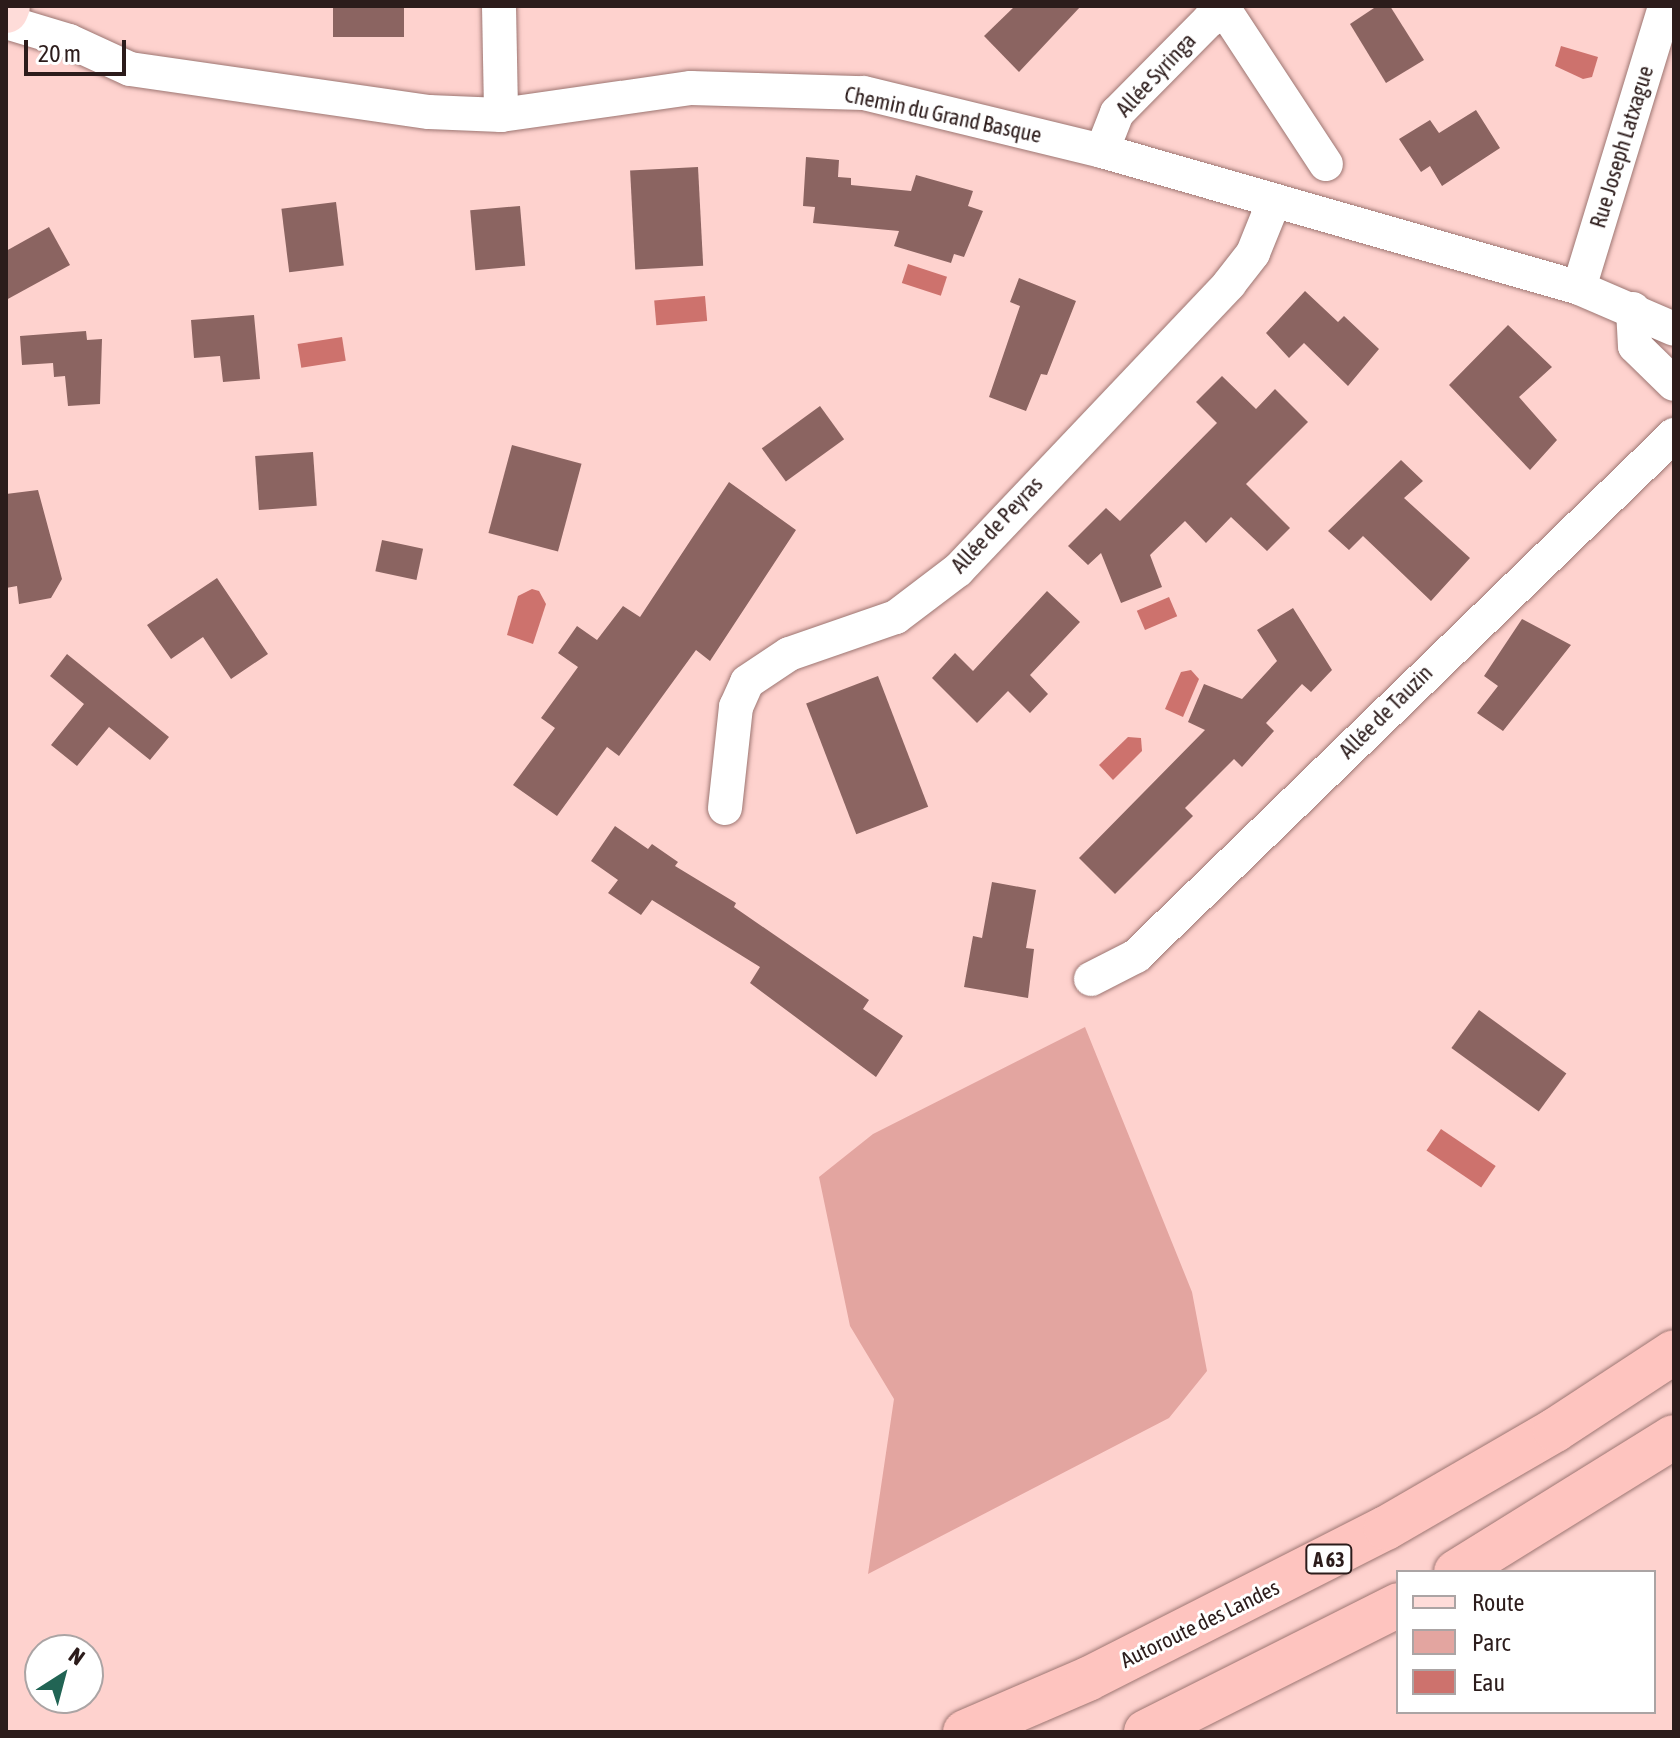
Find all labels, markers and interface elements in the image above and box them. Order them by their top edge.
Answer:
scale bar [28,24,130,74]
street label: Allée Syringa [1111,28,1201,122]
text: 20 m [38,40,81,67]
street label: Rue Joseph Latxague [1585,63,1659,231]
street label: Chemin du Grand Basque [842,81,1044,149]
street label: Allée de Peyras [946,471,1048,579]
street label: Allée de Tauzin [1334,660,1438,764]
road number: A 63 [1305,1543,1353,1575]
legend [1396,1570,1656,1714]
street label: Autoroute des Landes [1116,1574,1284,1674]
text: Route [1472,1589,1524,1616]
text: Parc [1472,1629,1510,1656]
north arrow [24,1634,104,1714]
text: N [64,1642,90,1671]
text: Eau [1472,1669,1505,1696]

